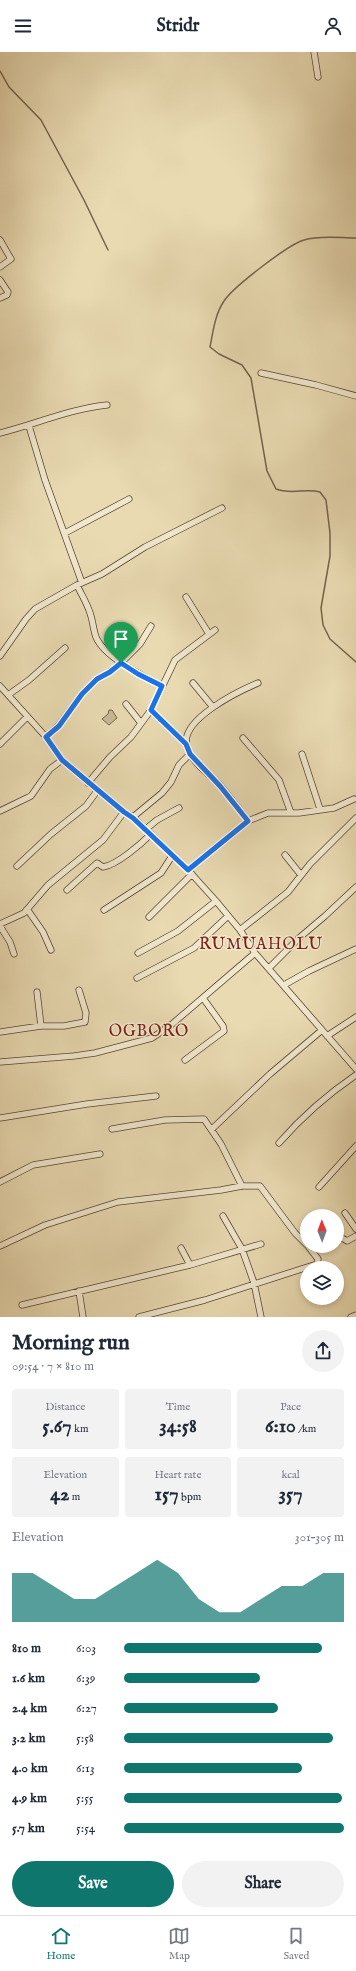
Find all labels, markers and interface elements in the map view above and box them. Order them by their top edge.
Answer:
icon: menu [12,15,34,37]
text: Stridr [157,15,199,38]
icon: person [322,15,344,37]
pin [104,622,138,663]
icon: arrive [110,628,132,650]
district label: RUMUAHOLU [199,935,323,955]
district label: OGBORO [109,1022,189,1042]
north arrow [300,1209,344,1253]
map controls [300,1209,344,1305]
button: layers [300,1261,344,1305]
text: Morning run [12,1329,130,1357]
button: share [302,1330,344,1372]
text: 09:54 · 7 × 810 m [12,1358,94,1375]
text: Distance [45,1400,85,1414]
text: Time [166,1400,190,1414]
text: Pace [280,1400,301,1414]
text: 5.67 [42,1414,72,1439]
text: 34:58 [159,1414,197,1439]
text: 6:10 [265,1414,296,1439]
text: km [72,1422,88,1436]
text: /km [296,1422,316,1436]
text: Elevation [44,1468,87,1482]
text: Heart rate [155,1468,201,1482]
text: kcal [281,1468,300,1482]
text: 42 [50,1482,69,1507]
text: 157 [155,1482,179,1507]
text: 357 [279,1482,303,1507]
text: m [69,1490,80,1504]
text: bpm [179,1490,201,1504]
text: Elevation [12,1529,64,1546]
text: 301–305 m [295,1529,344,1546]
text: 810 m [12,1640,41,1657]
text: 6:03 [76,1640,96,1657]
text: 1.6 km [12,1670,45,1687]
text: 6:39 [76,1670,95,1687]
text: 2.4 km [12,1700,47,1717]
text: 6:27 [76,1700,97,1717]
text: 3.2 km [12,1730,46,1747]
text: 5:58 [76,1730,94,1747]
text: 4.0 km [12,1760,48,1777]
text: 6:13 [76,1760,95,1777]
text: 4.9 km [12,1790,47,1807]
text: 5:55 [76,1790,94,1807]
text: 5.7 km [12,1820,45,1837]
text: 5:54 [76,1820,95,1837]
button: Save [12,1861,174,1907]
button: Share [182,1861,344,1907]
tab: Home [47,1925,75,1963]
tab: Map [168,1925,190,1963]
tab: Saved [283,1925,309,1963]

